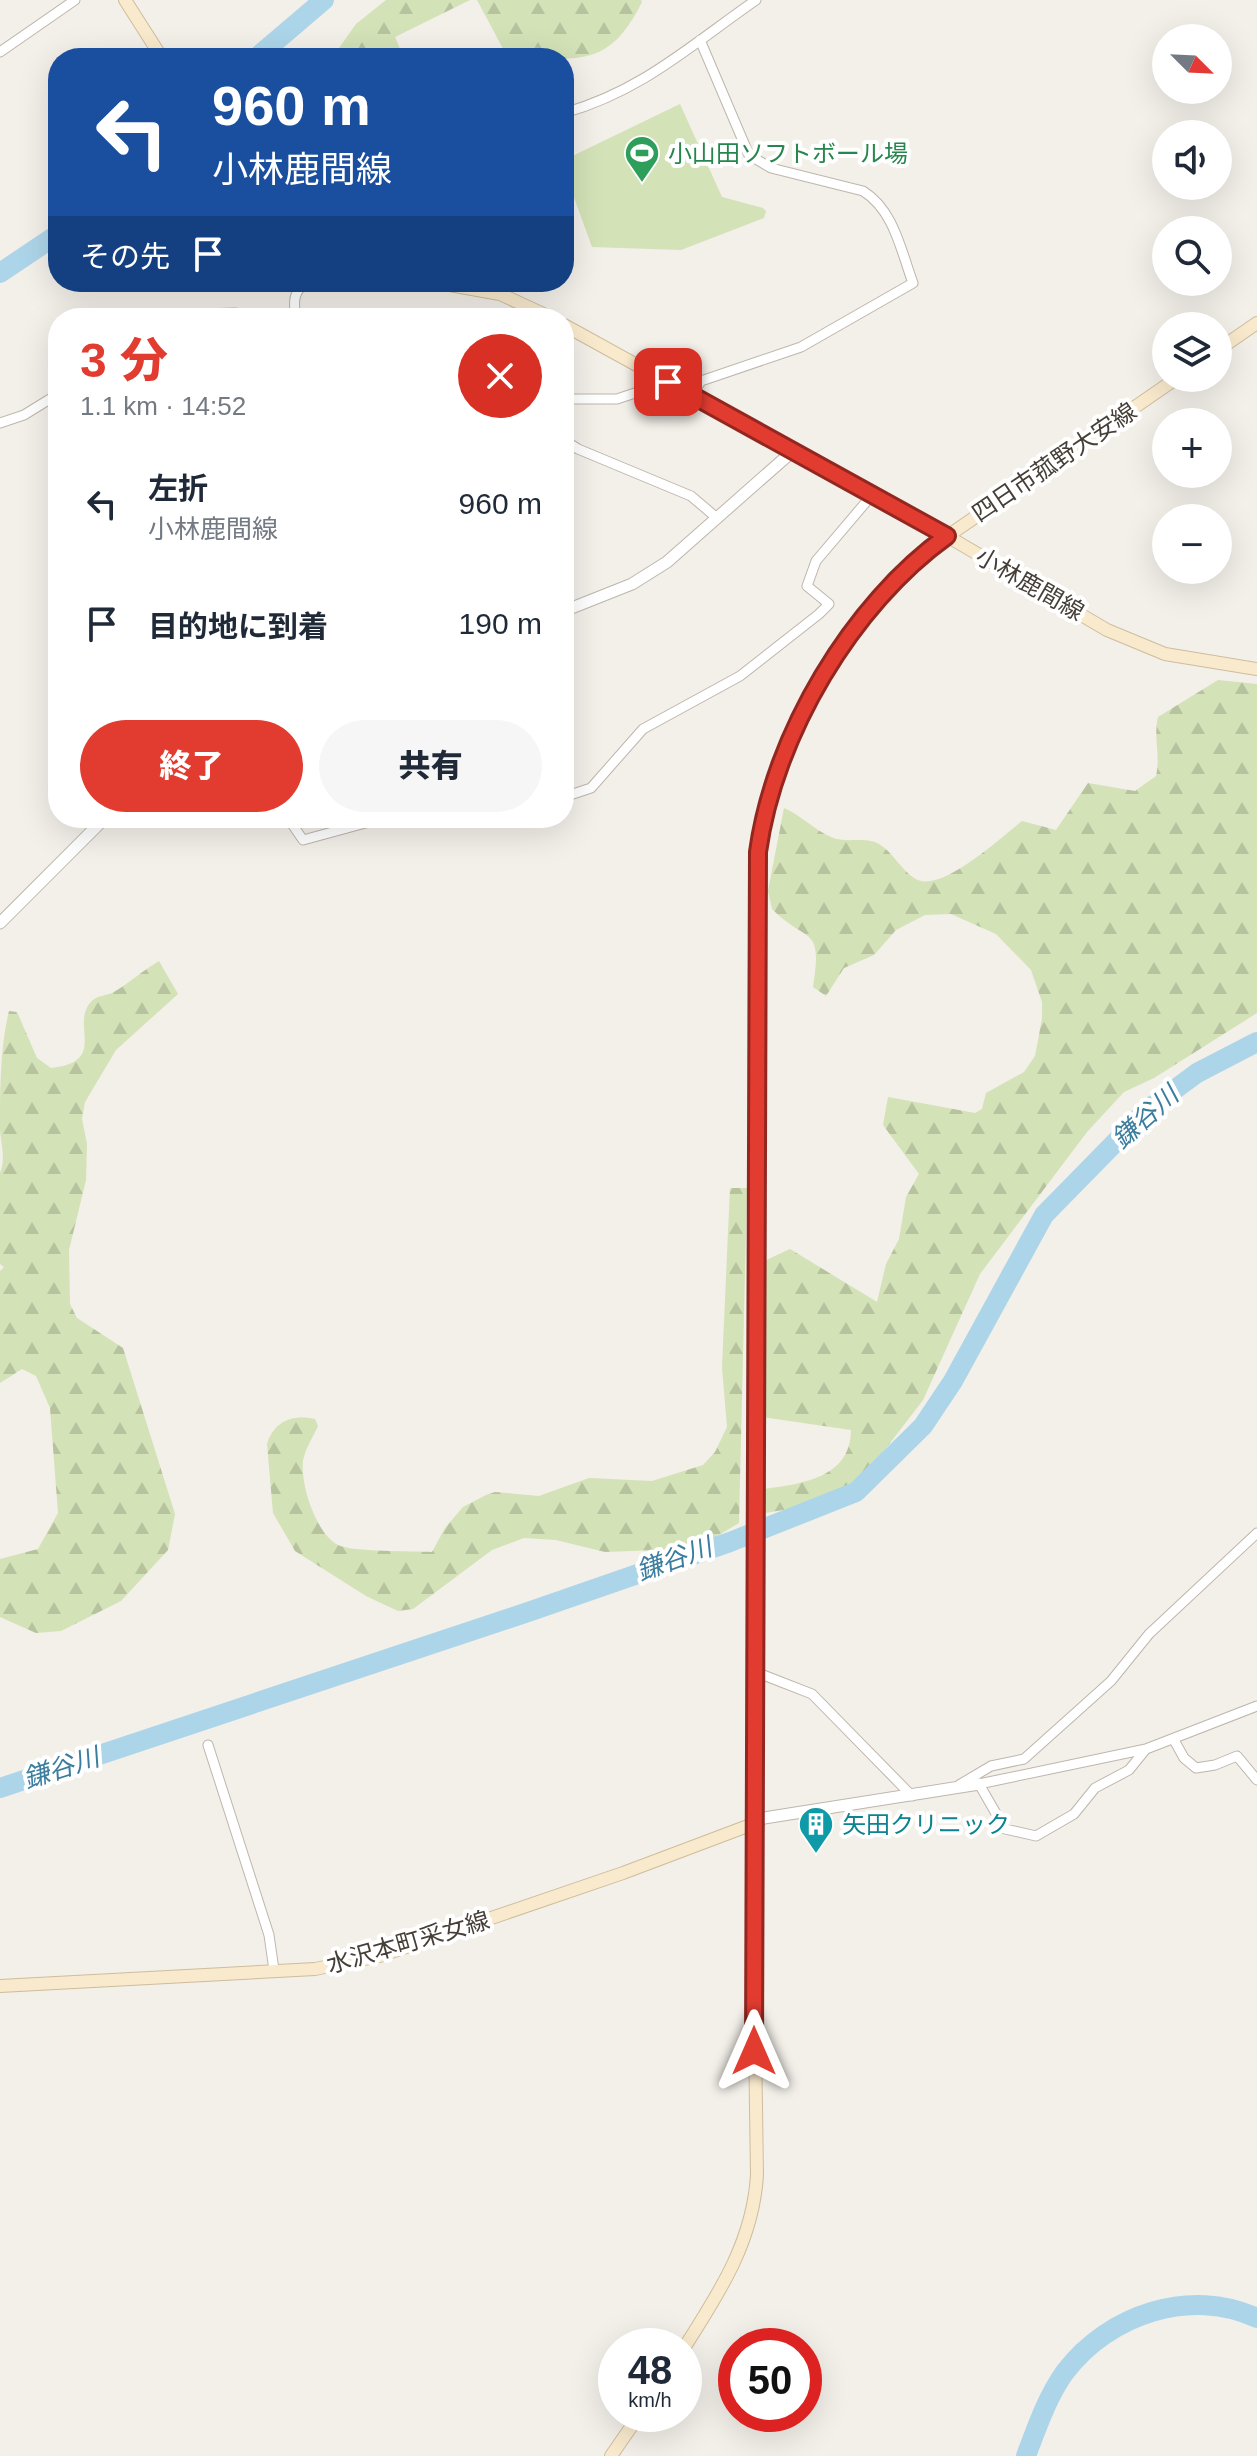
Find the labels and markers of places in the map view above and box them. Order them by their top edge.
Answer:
sports icon: 小山田ソフトボール場 [623,134,661,184]
place label: 小山田ソフトボール場 [668,140,908,167]
pin [634,348,702,416]
building icon: 矢田クリニック [797,1805,835,1855]
place label: 矢田クリニック [842,1811,1010,1838]

